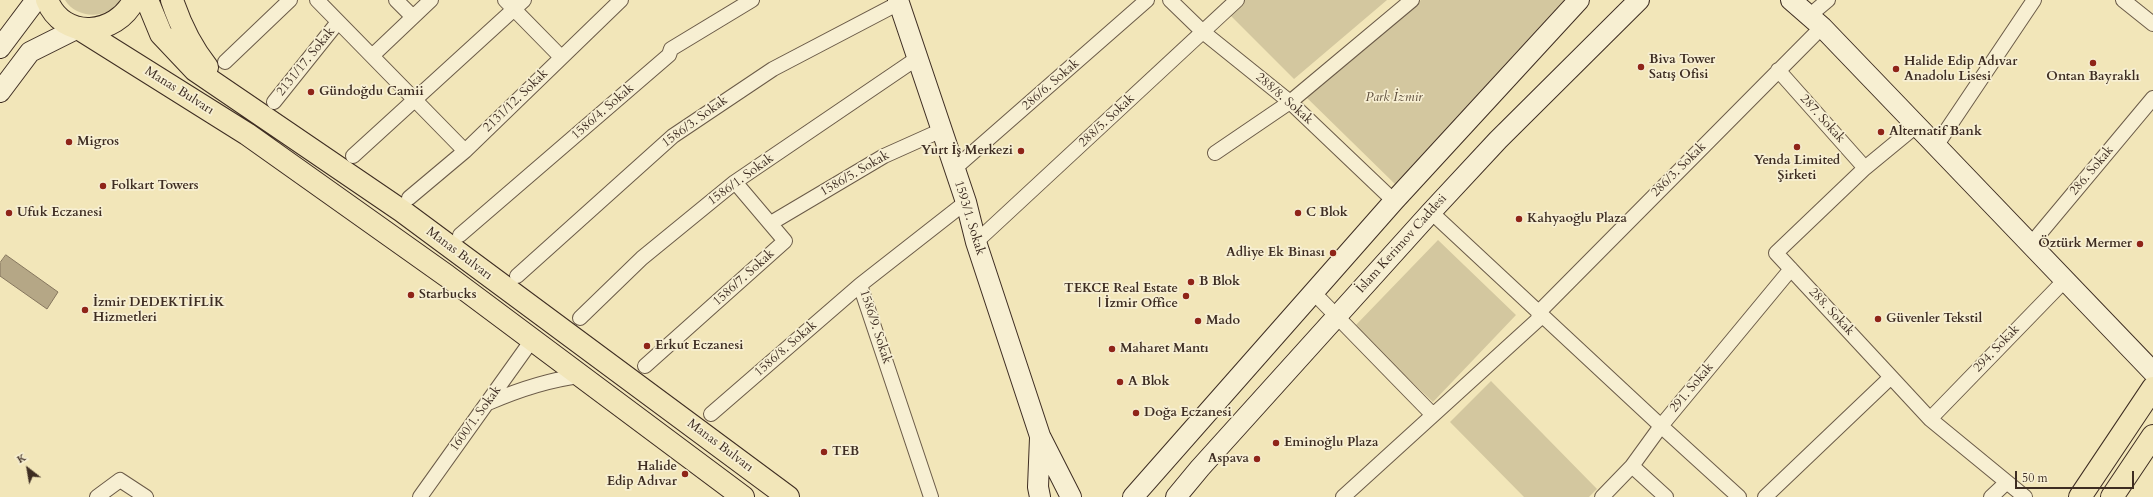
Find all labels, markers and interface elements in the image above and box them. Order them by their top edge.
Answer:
street label: 2131/17. Sokak [273,24,339,100]
place label: Biva Tower Satış Ofisi [1649,52,1715,83]
place label: Halide Edip Adıvar Anadolu Lisesi [1904,54,2017,85]
street label: 286/6. Sokak [1019,56,1083,114]
marker: Ontan Bayraklı [2088,58,2098,68]
marker: Biva Tower Satış Ofisi [1636,62,1646,72]
street label: Manas Bulvarı [142,64,216,118]
marker: Halide Edip Adıvar Anadolu Lisesi [1891,64,1901,74]
street label: 2131/12. Sokak [480,66,552,136]
place label: Ontan Bayraklı [2046,69,2140,85]
street label: 288/8. Sokak [1252,70,1316,128]
street label: 1586/4. Sokak [569,81,637,143]
place label: Gündoğdu Camii [319,84,424,100]
marker: Gündoğdu Camii [306,87,316,97]
park label: Park İzmir [1366,90,1422,106]
street label: 288/5. Sokak [1076,91,1138,151]
street label: 287. Sokak [1796,92,1848,146]
street label: 1586/3. Sokak [659,93,731,151]
place label: Alternatif Bank [1889,124,1982,140]
marker: Alternatif Bank [1876,127,1886,137]
place label: Migros [77,134,119,150]
marker: Migros [64,137,74,147]
street label: 286/3. Sokak [1648,139,1710,201]
marker: Yenda Limited Şirketi [1792,142,1802,152]
place label: Yurt İş Merkezi [921,143,1013,159]
street label: 286. Sokak [2067,143,2117,199]
marker: Yurt İş Merkezi [1016,146,1026,156]
street label: 1586/5. Sokak [818,148,892,200]
street label: 1586/1. Sokak [705,151,777,209]
place label: Yenda Limited Şirketi [1754,153,1840,184]
place label: Folkart Towers [111,178,198,194]
street label: 1593/1. Sokak [950,179,988,257]
marker: Folkart Towers [98,181,108,191]
street label: İslam Kerimov Caddesi [1354,191,1450,297]
place label: Ufuk Eczanesi [17,205,102,221]
place label: C Blok [1306,205,1348,221]
marker: Ufuk Eczanesi [4,208,14,218]
marker: C Blok [1293,208,1303,218]
place label: Kahyaoğlu Plaza [1527,211,1627,227]
marker: Kahyaoğlu Plaza [1514,214,1524,224]
street label: Manas Bulvarı [423,224,495,284]
place label: Öztürk Mermer [2038,236,2132,252]
marker: Öztürk Mermer [2135,239,2145,249]
place label: Adliye Ek Binası [1226,245,1325,261]
street label: 1586/7. Sokak [710,246,778,310]
marker: Adliye Ek Binası [1328,248,1338,258]
place label: B Blok [1199,274,1240,290]
marker: B Blok [1186,277,1196,287]
place label: TEKCE Real Estate | İzmir Office [1064,281,1178,312]
street label: 288. Sokak [1805,285,1857,339]
place label: Starbucks [419,287,476,303]
street label: 1586/9. Sokak [856,288,894,366]
marker: Starbucks [406,290,416,300]
marker: TEKCE Real Estate | İzmir Office [1181,291,1191,301]
place label: İzmir DEDEKTİFLİK Hizmetleri [93,295,225,326]
marker: İzmir DEDEKTİFLİK Hizmetleri [80,305,90,315]
place label: Güvenler Tekstil [1886,311,1982,327]
place label: Mado [1206,313,1240,329]
marker: Güvenler Tekstil [1873,314,1883,324]
marker: Mado [1193,316,1203,326]
street label: 1586/8. Sokak [752,318,820,380]
street label: 294. Sokak [1971,322,2023,376]
place label: Erkut Eczanesi [655,338,743,354]
marker: Erkut Eczanesi [642,341,652,351]
place label: Maharet Mantı [1120,341,1209,357]
marker: Maharet Mantı [1107,344,1117,354]
street label: 291. Sokak [1667,360,1717,416]
place label: A Blok [1128,374,1170,390]
marker: A Blok [1115,377,1125,387]
street label: 1600/1. Sokak [447,383,505,455]
place label: Doğa Eczanesi [1144,405,1232,421]
marker: Doğa Eczanesi [1131,408,1141,418]
street label: Manas Bulvarı [684,416,756,476]
place label: Eminoğlu Plaza [1284,435,1378,451]
marker: Eminoğlu Plaza [1271,438,1281,448]
place label: TEB [832,444,859,460]
marker: TEB [819,447,829,457]
north arrow [8,449,48,489]
text: K [14,450,29,467]
place label: Aspava [1208,451,1249,467]
marker: Aspava [1252,454,1262,464]
place label: Halide Edip Adıvar [607,459,677,490]
scale bar [2017,463,2136,489]
marker: Halide Edip Adıvar [680,469,690,479]
text: 50 m [2022,470,2048,486]

